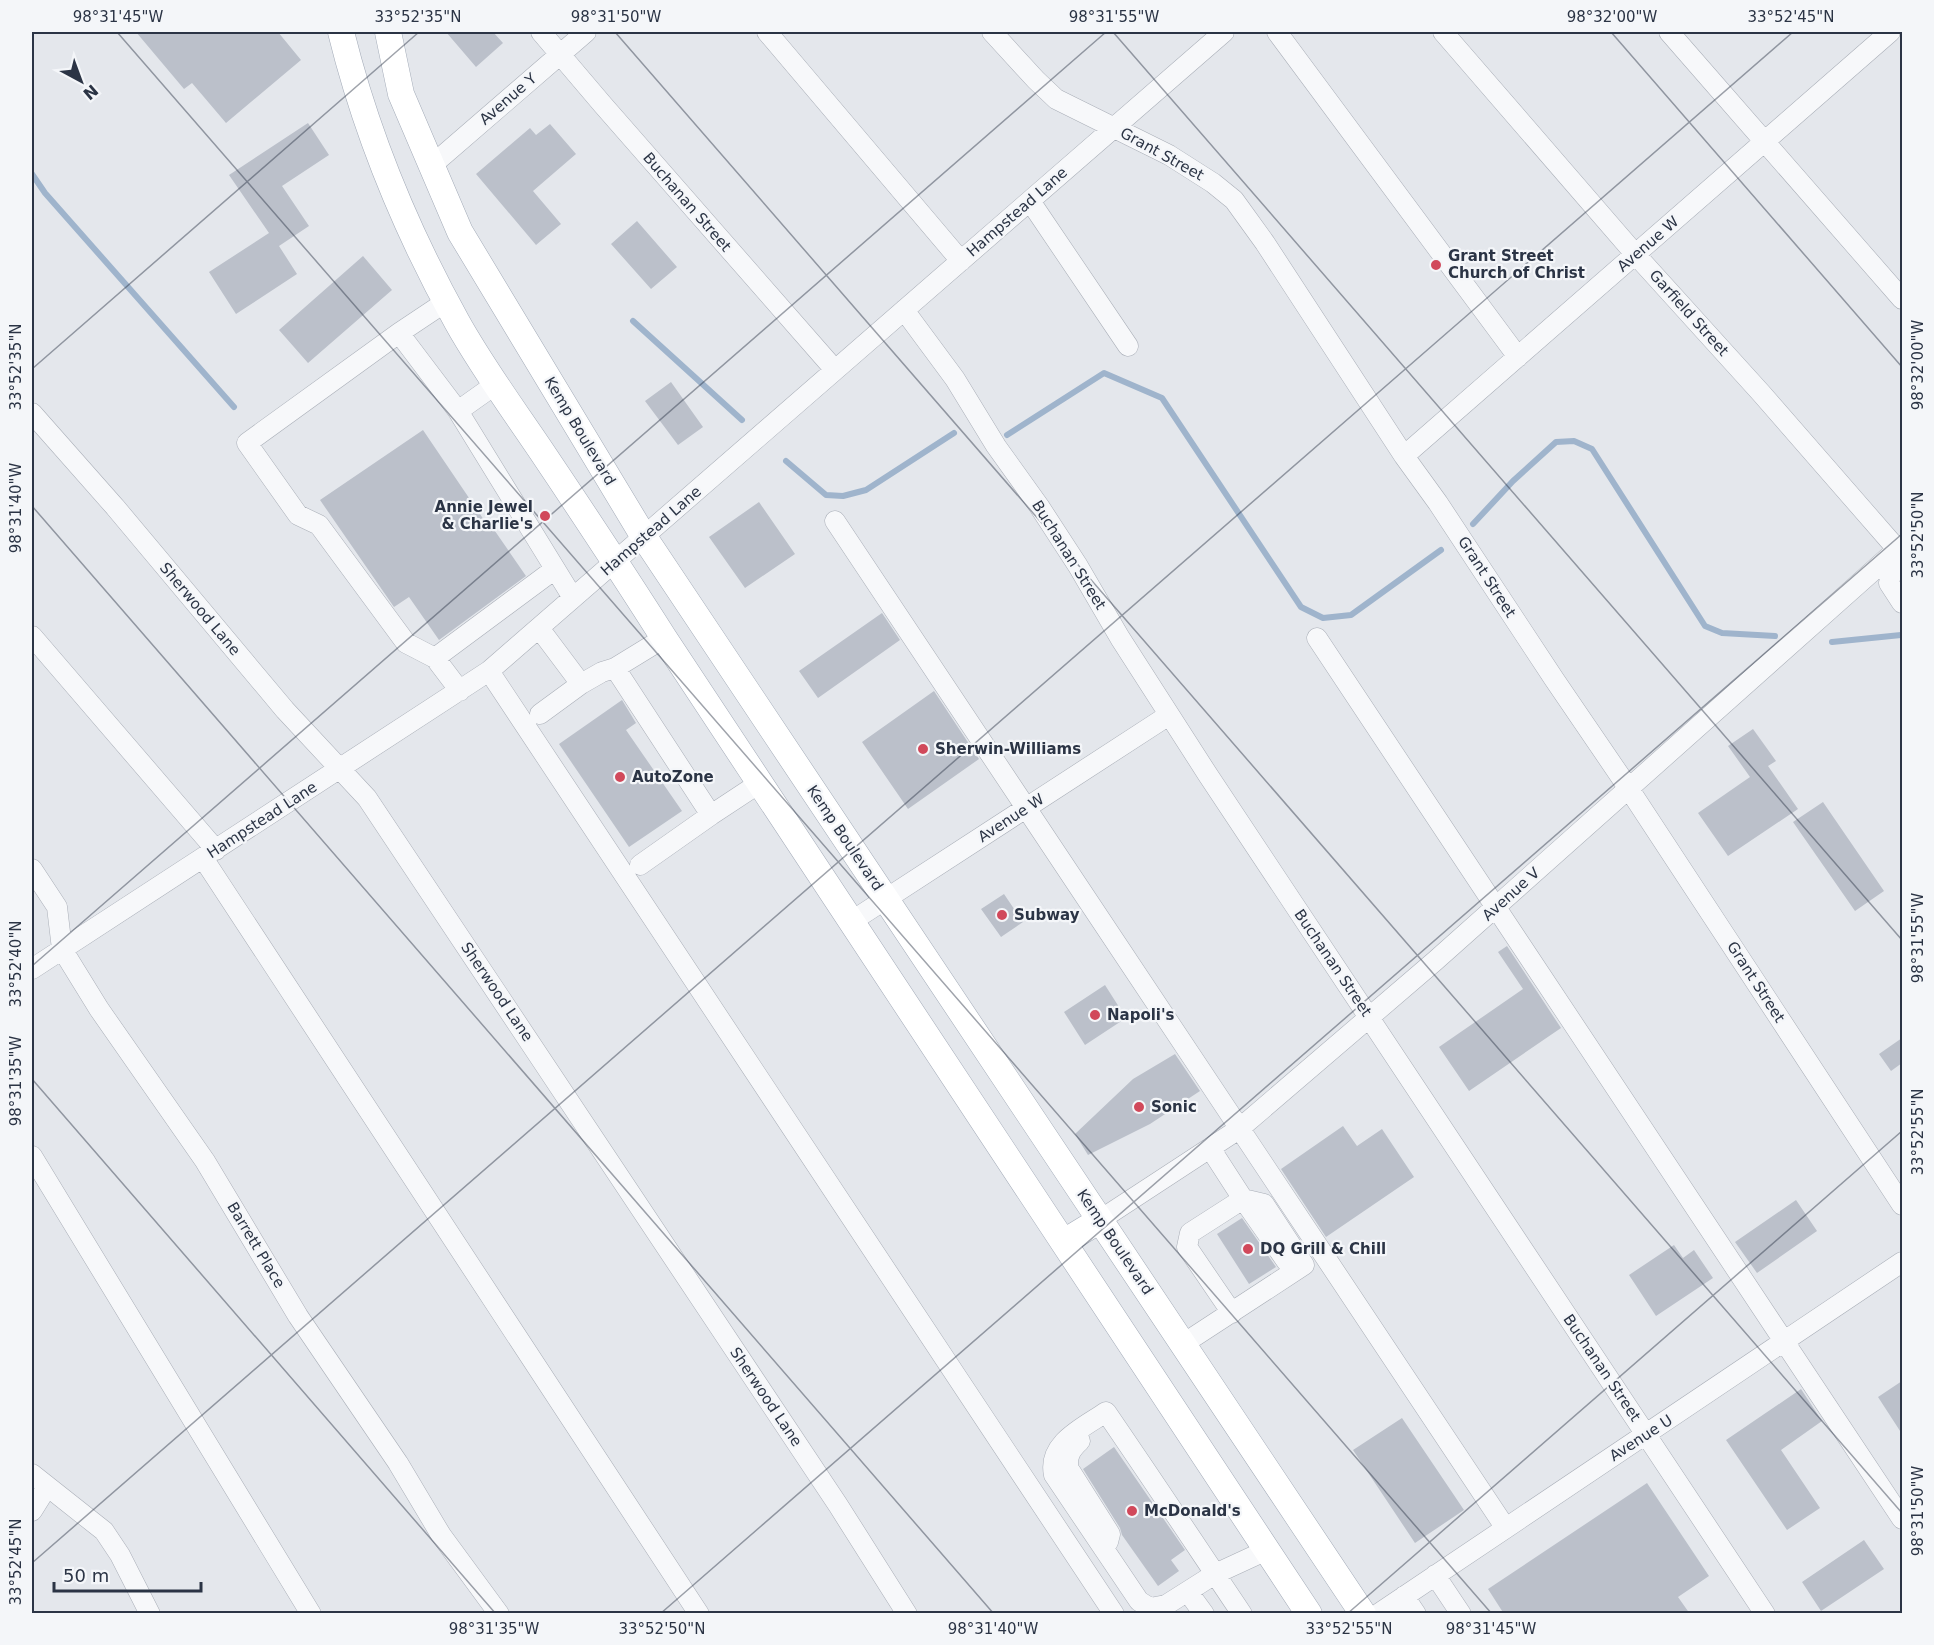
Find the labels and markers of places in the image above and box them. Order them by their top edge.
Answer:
place label: Grant Street Church of Christ [1448,247,1585,282]
marker: Grant Street Church of Christ [1429,258,1443,272]
place label: Annie Jewel & Charlie's [435,498,533,533]
marker: Annie Jewel & Charlie's [538,509,552,523]
place label: Sherwin-Williams [935,740,1081,758]
marker: Sherwin-Williams [916,742,930,756]
place label: AutoZone [632,768,714,786]
marker: AutoZone [613,770,627,784]
place label: Subway [1014,906,1080,924]
marker: Subway [995,908,1009,922]
place label: Napoli's [1107,1006,1175,1024]
marker: Napoli's [1088,1008,1102,1022]
place label: Sonic [1151,1098,1197,1116]
marker: Sonic [1132,1100,1146,1114]
place label: DQ Grill & Chill [1260,1240,1386,1258]
marker: DQ Grill & Chill [1241,1242,1255,1256]
place label: McDonald's [1144,1502,1241,1520]
marker: McDonald's [1125,1504,1139,1518]

